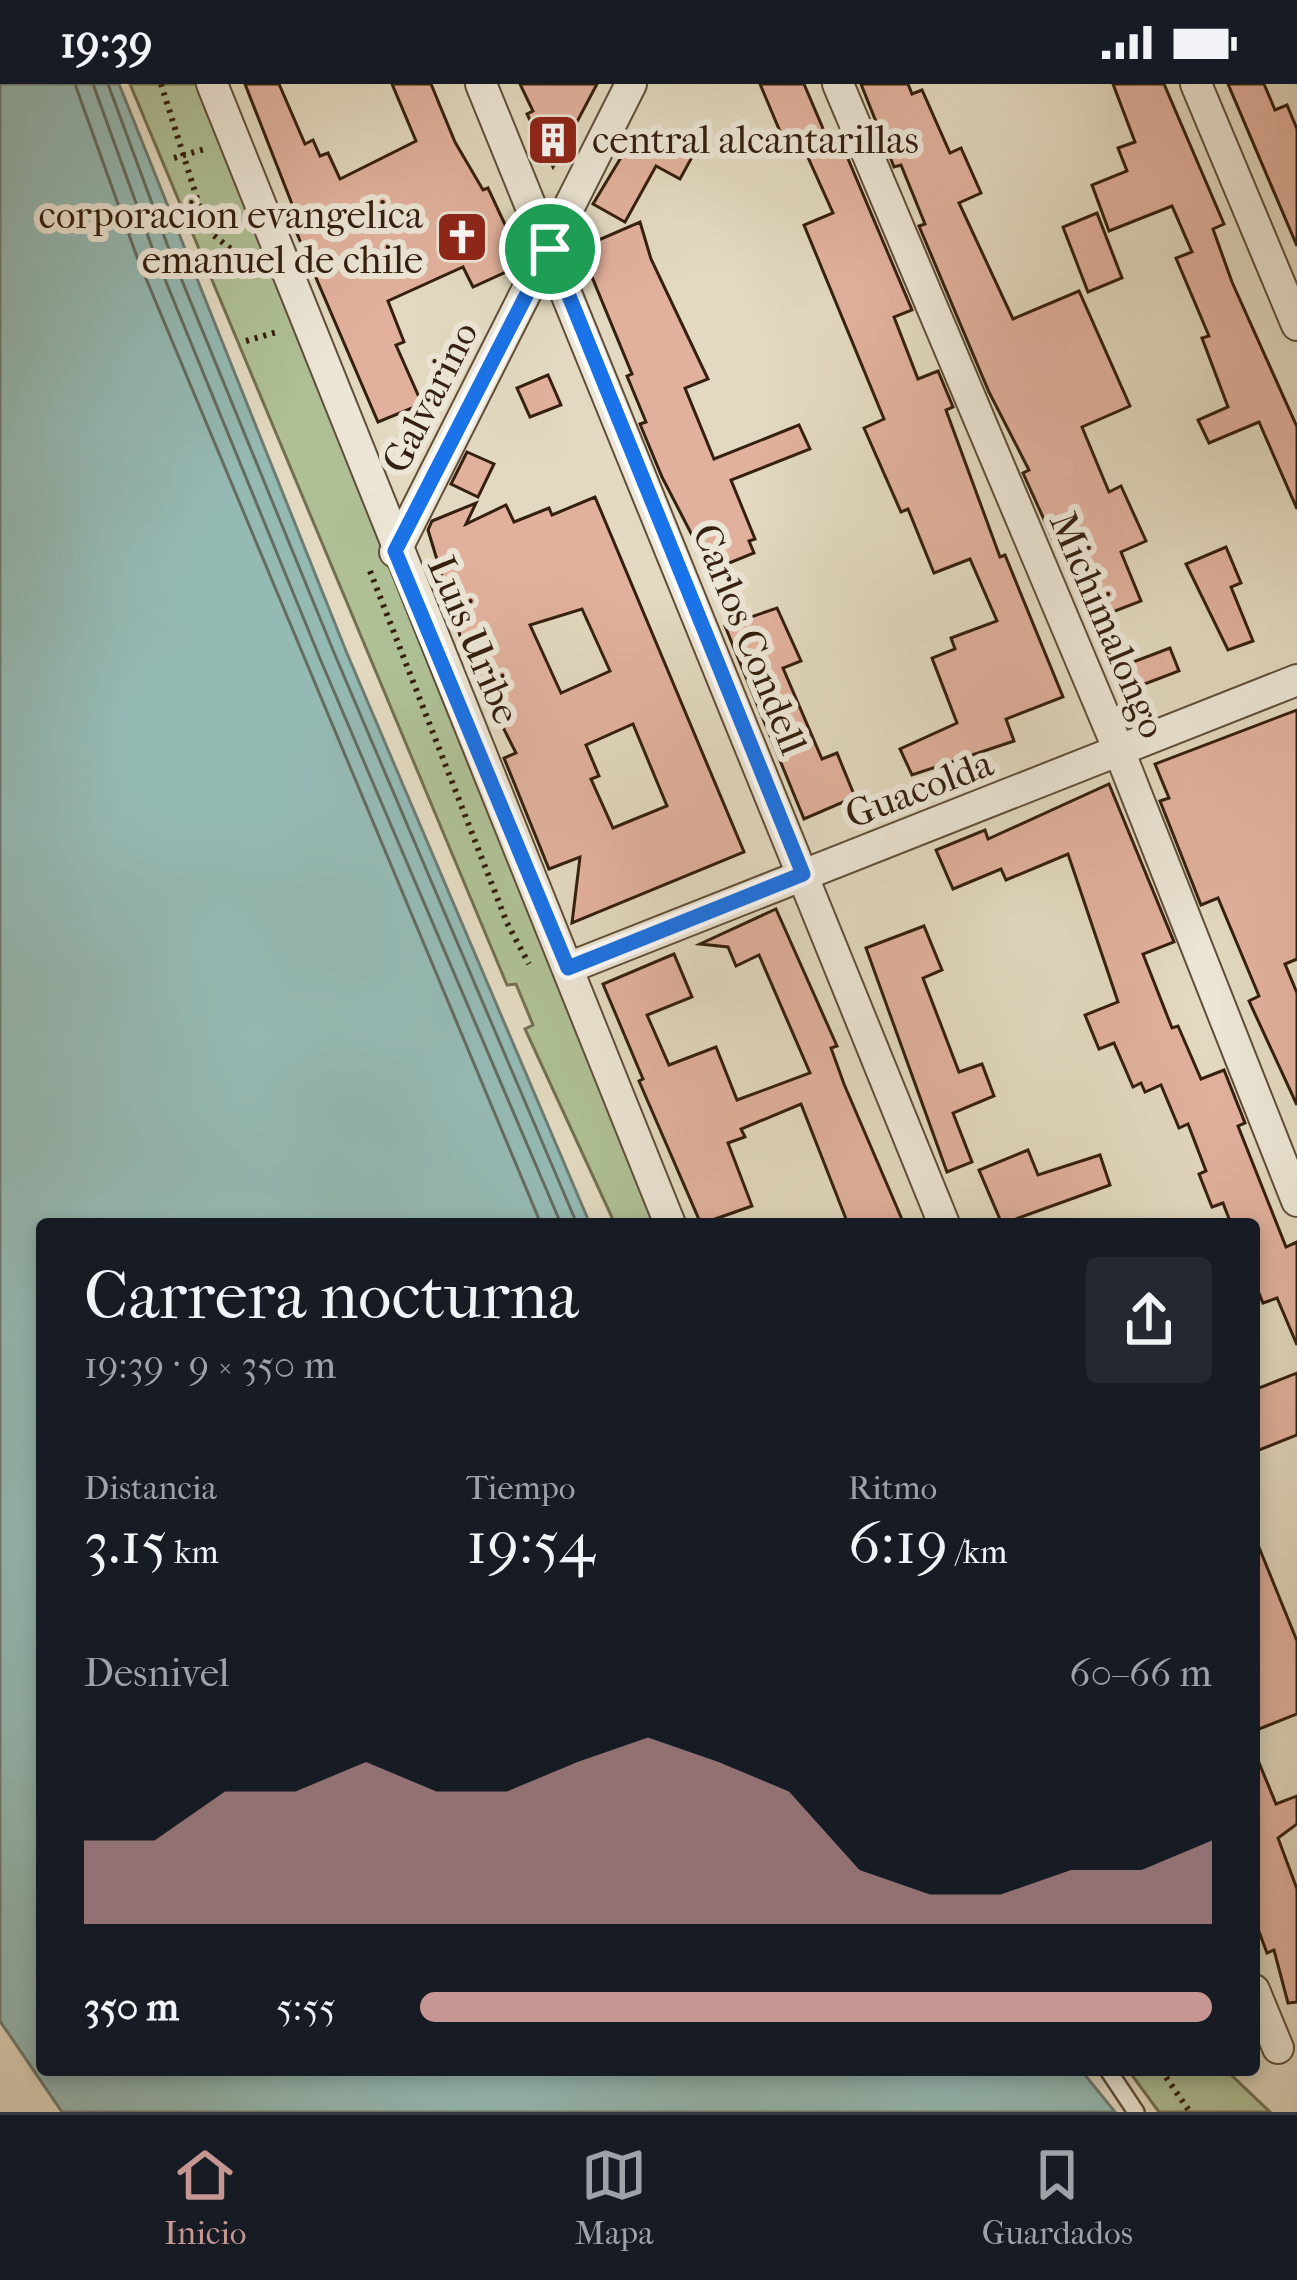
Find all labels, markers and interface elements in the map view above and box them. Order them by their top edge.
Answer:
text: 19:39 [60,16,153,69]
building icon: central alcantarillas [525,112,581,168]
place label: central alcantarillas [592,117,919,163]
place label: corporacion evangelica emanuel de chile [39,192,424,283]
pin [499,198,601,300]
church icon: corporacion evangelica emanuel de chile [434,209,490,265]
icon: arrive [517,216,583,282]
street label: Galvarino [372,314,488,480]
street label: Michimalongo [1040,505,1176,745]
street label: Carlos Condell [683,517,817,761]
street label: Luis Uribe [418,549,530,731]
street label: Guacolda [839,740,1000,838]
button: share [1086,1257,1212,1383]
text: Carrera nocturna [84,1258,578,1335]
text: 19:39 · 9 × 350 m [84,1342,336,1388]
text: Distancia [84,1469,217,1508]
text: Tiempo [466,1469,576,1508]
text: Ritmo [848,1469,937,1508]
text: 3.15 [84,1508,167,1579]
text: 19:54 [466,1508,595,1579]
text: 6:19 [848,1508,948,1579]
text: km [167,1533,219,1572]
text: /km [948,1533,1007,1572]
text: Desnivel [84,1650,230,1696]
text: 60–66 m [1069,1650,1212,1696]
text: 350 m [84,1984,179,2030]
text: 5:55 [276,1984,336,2030]
tab: Inicio [164,2142,247,2253]
tab: Mapa [575,2142,653,2253]
tab: Guardados [982,2142,1133,2253]

